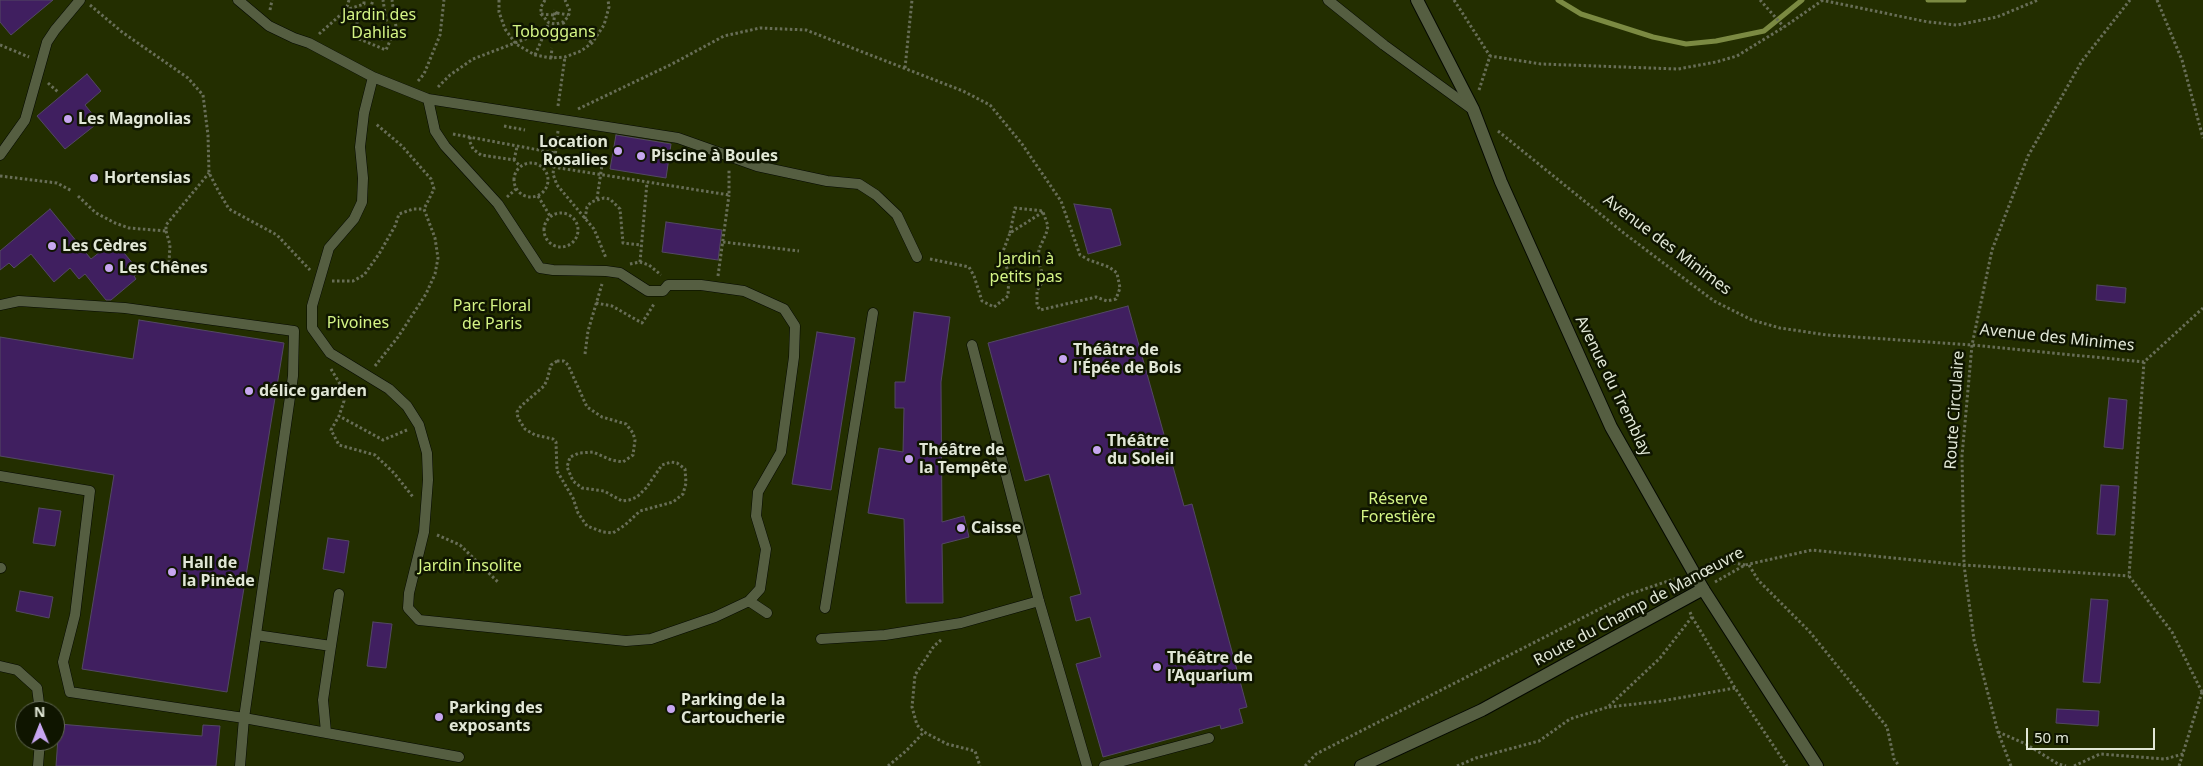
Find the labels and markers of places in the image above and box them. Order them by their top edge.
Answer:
place label: Les Magnolias [78,109,191,129]
marker: Les Magnolias [62,113,74,125]
place label: Location Rosalies [539,132,608,170]
marker: Location Rosalies [612,145,624,157]
place label: Piscine à Boules [651,146,778,166]
marker: Piscine à Boules [635,150,647,162]
place label: Hortensias [104,168,191,188]
marker: Hortensias [88,172,100,184]
place label: Les Cèdres [62,236,147,256]
marker: Les Cèdres [46,240,58,252]
place label: Les Chênes [119,258,208,278]
marker: Les Chênes [103,262,115,274]
place label: Théâtre de l'Épée de Bois [1073,340,1182,378]
marker: Théâtre de l'Épée de Bois [1057,353,1069,365]
place label: délice garden [259,381,367,401]
marker: délice garden [243,385,255,397]
place label: Théâtre du Soleil [1107,431,1174,469]
place label: Théâtre de la Tempête [919,440,1007,478]
marker: Théâtre du Soleil [1091,444,1103,456]
marker: Théâtre de la Tempête [903,453,915,465]
place label: Caisse [971,518,1021,538]
marker: Caisse [955,522,967,534]
place label: Hall de la Pinède [182,553,255,591]
marker: Hall de la Pinède [166,566,178,578]
place label: Théâtre de l’Aquarium [1167,648,1253,686]
marker: Théâtre de l’Aquarium [1151,661,1163,673]
place label: Parking de la Cartoucherie [681,690,785,728]
place label: Parking des exposants [449,698,543,736]
marker: Parking de la Cartoucherie [665,703,677,715]
marker: Parking des exposants [433,711,445,723]

